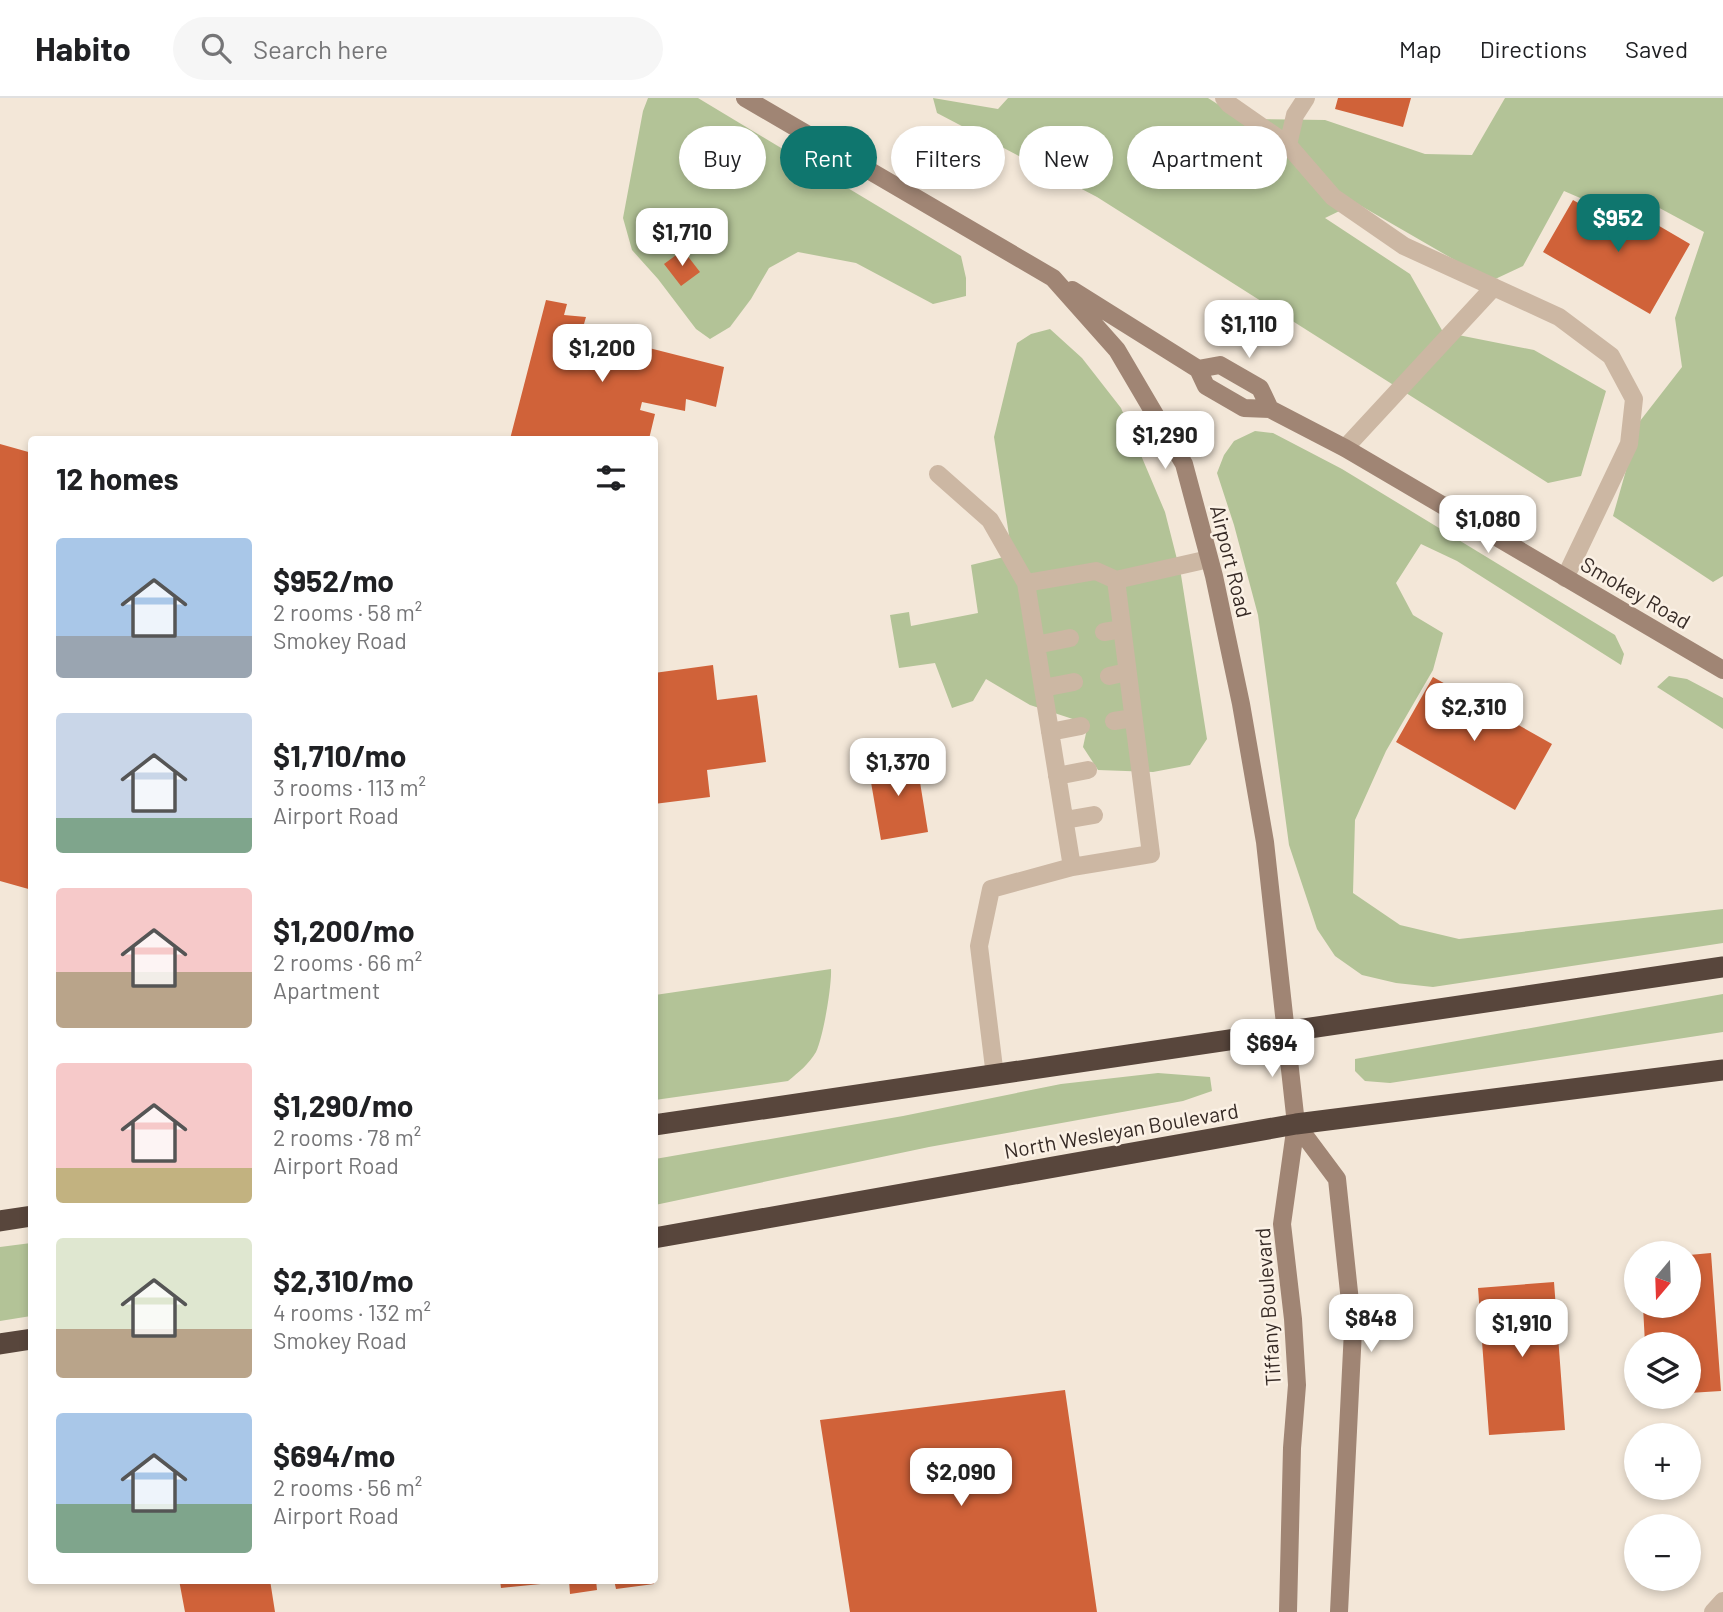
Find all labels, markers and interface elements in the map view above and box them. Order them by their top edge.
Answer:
search box [173,17,663,80]
text: Habito [35,28,131,68]
icon: search [197,29,235,67]
text: Search here [253,33,388,64]
text: Map [1399,34,1442,63]
text: Directions [1480,34,1587,63]
text: Saved [1625,34,1688,63]
chip: Buy [679,126,766,189]
chip: Rent [780,126,877,189]
chip: Filters [891,126,1005,189]
chip: New [1019,126,1113,189]
chip: Apartment [1127,126,1287,189]
pin: $952 [1577,194,1659,254]
text: $952 [1593,203,1643,231]
pin: $1,710 [625,208,739,268]
text: $1,710 [652,217,712,245]
pin: $1,110 [1192,300,1306,360]
text: $1,110 [1221,309,1277,337]
pin: $1,200 [545,324,659,384]
text: $1,200 [569,333,635,361]
pin: $1,290 [1108,412,1222,471]
text: $1,290 [1132,420,1198,448]
icon: filters [592,459,630,497]
text: 12 homes [56,460,179,496]
pin: $1,080 [1431,496,1545,555]
street label: Airport Road [1206,502,1258,620]
text: $1,080 [1455,504,1521,532]
street label: Smokey Road [1577,551,1695,633]
text: $952/mo [273,562,394,598]
icon: home [112,566,196,650]
text: 2 rooms · 58 m² [273,598,422,626]
text: Smokey Road [273,626,407,654]
pin: $2,310 [1417,684,1531,743]
text: $2,310 [1441,692,1507,720]
text: $1,710/mo [273,737,407,773]
pin: $1,370 [841,738,955,798]
icon: home [112,741,196,825]
text: $1,370 [866,747,930,775]
text: 3 rooms · 113 m² [273,773,426,801]
text: Airport Road [273,801,399,829]
text: $1,200/mo [273,912,415,948]
icon: home [112,916,196,1000]
text: 2 rooms · 66 m² [273,948,422,976]
text: Apartment [273,976,380,1004]
pin: $694 [1231,1020,1313,1079]
text: $694 [1246,1028,1298,1056]
text: $1,290/mo [273,1087,414,1123]
icon: home [112,1091,196,1175]
street label: North Wesleyan Boulevard [1002,1097,1240,1163]
text: 2 rooms · 78 m² [273,1123,421,1151]
text: Airport Road [273,1151,399,1179]
street label: Tiffany Boulevard [1249,1227,1285,1387]
north arrow [1624,1241,1701,1318]
map controls [1624,1241,1701,1591]
text: $2,310/mo [273,1262,414,1298]
icon: home [112,1266,196,1350]
pin: $848 [1330,1294,1412,1354]
text: 4 rooms · 132 m² [273,1298,431,1326]
pin: $1,910 [1465,1300,1579,1359]
text: $848 [1345,1303,1397,1331]
text: $1,910 [1492,1308,1552,1336]
text: Smokey Road [273,1326,407,1354]
button: layers [1624,1332,1701,1409]
button: + [1624,1423,1701,1500]
text: $694/mo [273,1437,395,1473]
icon: home [112,1441,196,1525]
pin: $2,090 [904,1448,1018,1508]
text: $2,090 [926,1457,996,1485]
text: 2 rooms · 56 m² [273,1473,422,1501]
text: Airport Road [273,1501,399,1529]
button: − [1624,1514,1701,1591]

